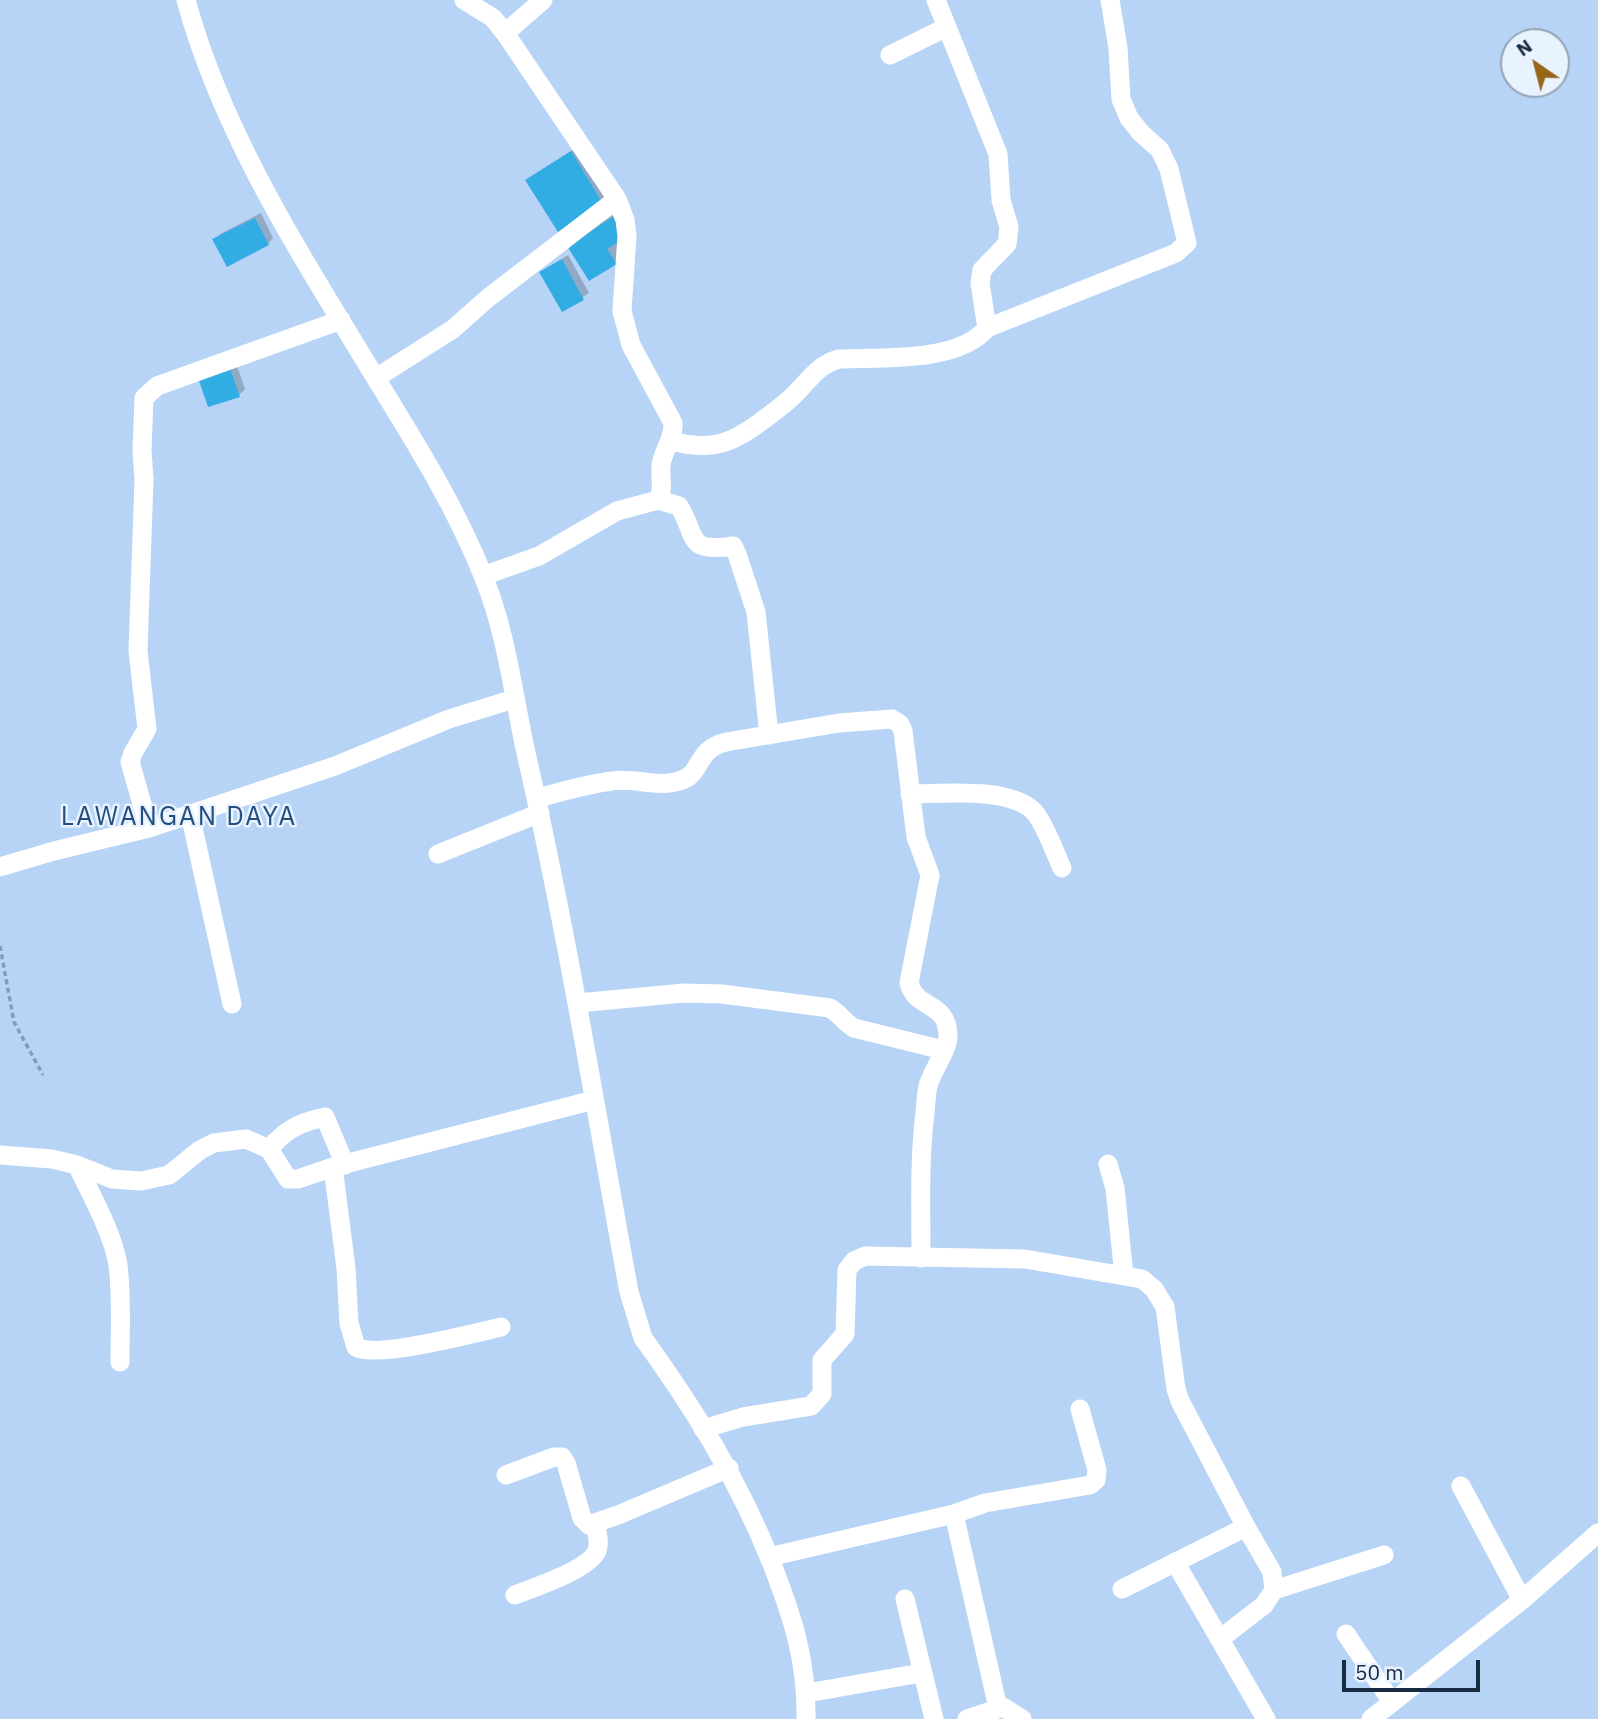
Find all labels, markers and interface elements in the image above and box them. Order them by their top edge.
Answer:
north arrow [1500,28,1570,98]
text: N [1512,34,1537,61]
district label: LAWANGAN DAYA [62,801,296,833]
scale bar [1346,1646,1484,1690]
text: 50 m [1355,1658,1404,1686]

